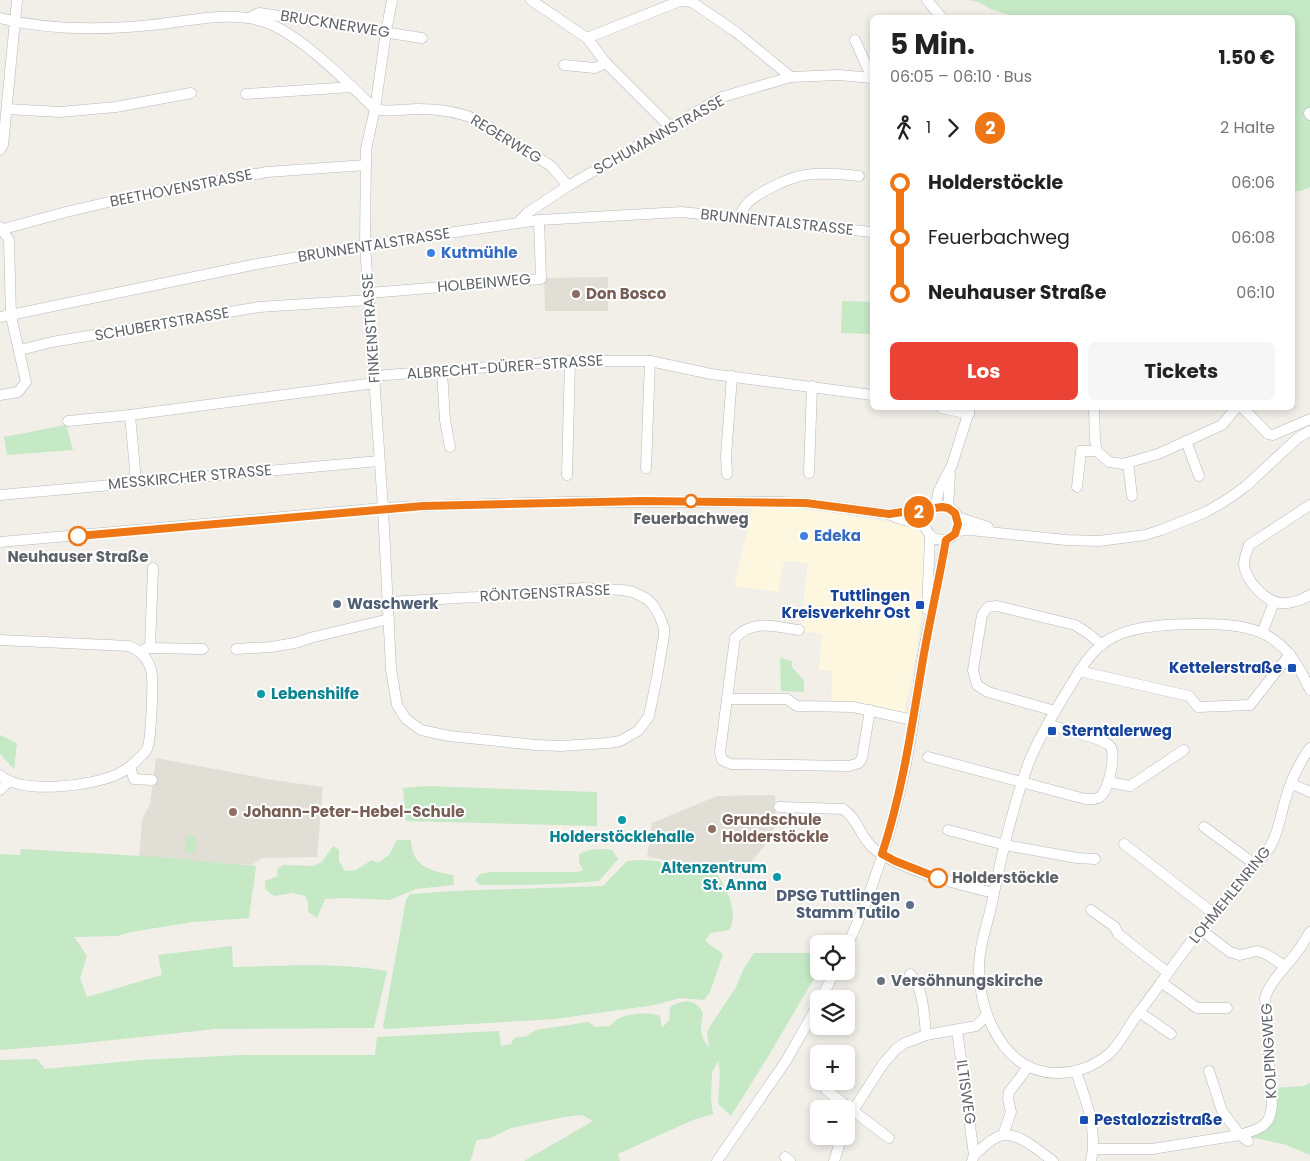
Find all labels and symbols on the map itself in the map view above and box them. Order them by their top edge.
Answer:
street label: BRUCKNERWEG [279,5,392,43]
street label: SCHUMANNSTRASSE [590,90,728,179]
street label: REGERWEG [467,109,546,168]
street label: BEETHOVENSTRASSE [108,163,254,212]
street label: BRUNNENTALSTRASSE [699,203,855,240]
street label: BRUNNENTALSTRASSE [296,222,452,267]
place label: Kutmühle [441,242,517,263]
marker: Kutmühle [425,247,437,259]
street label: HOLBEINWEG [436,268,532,297]
street label: FINKENSTRASSE [356,272,385,384]
place label: Don Bosco [586,283,667,304]
marker: Don Bosco [570,288,582,300]
street label: SCHUBERTSTRASSE [93,301,231,346]
street label: ALBRECHT-DÜRER-STRASSE [406,349,604,384]
street label: MESSKIRCHER STRASSE [107,459,273,494]
marker: Feuerbachweg [684,494,698,508]
line badge: 2 [903,496,935,528]
place label: Feuerbachweg [633,508,749,529]
place label: Edeka [814,525,861,546]
marker: Neuhauser Straße [68,526,88,546]
marker: Edeka [798,530,810,542]
place label: Neuhauser Straße [8,546,148,567]
street label: RÖNTGENSTRASSE [479,579,611,606]
place label: Tuttlingen Kreisverkehr Ost [782,585,910,623]
place label: Waschwerk [347,593,439,614]
marker: Waschwerk [331,598,343,610]
marker: Tuttlingen Kreisverkehr Ost [914,599,926,611]
place label: Kettelerstraße [1169,657,1282,678]
marker: Kettelerstraße [1286,662,1298,674]
place label: Lebenshilfe [271,683,359,704]
marker: Lebenshilfe [255,688,267,700]
place label: Sterntalerweg [1062,720,1172,741]
marker: Sterntalerweg [1046,725,1058,737]
place label: Johann-Peter-Hebel-Schule [243,801,464,822]
marker: Johann-Peter-Hebel-Schule [227,806,239,818]
place label: Grundschule Holderstöckle [722,809,829,847]
marker: Holderstöcklehalle [616,814,628,826]
marker: Grundschule Holderstöckle [706,823,718,835]
place label: Holderstöcklehalle [549,826,695,847]
street label: LOHMEHLENRING [1184,841,1276,948]
place label: Altenzentrum St. Anna [661,857,767,895]
place label: Holderstöckle [952,867,1059,888]
marker: Holderstöckle [928,868,948,888]
marker: Altenzentrum St. Anna [771,871,783,883]
place label: DPSG Tuttlingen Stamm Tutilo [776,885,900,923]
marker: DPSG Tuttlingen Stamm Tutilo [904,899,916,911]
place label: Versöhnungskirche [891,970,1043,991]
marker: Versöhnungskirche [875,975,887,987]
street label: KOLPINGWEG [1255,1002,1281,1099]
street label: ILTISWEG [952,1058,981,1126]
place label: Pestalozzistraße [1094,1109,1222,1130]
marker: Pestalozzistraße [1078,1114,1090,1126]

